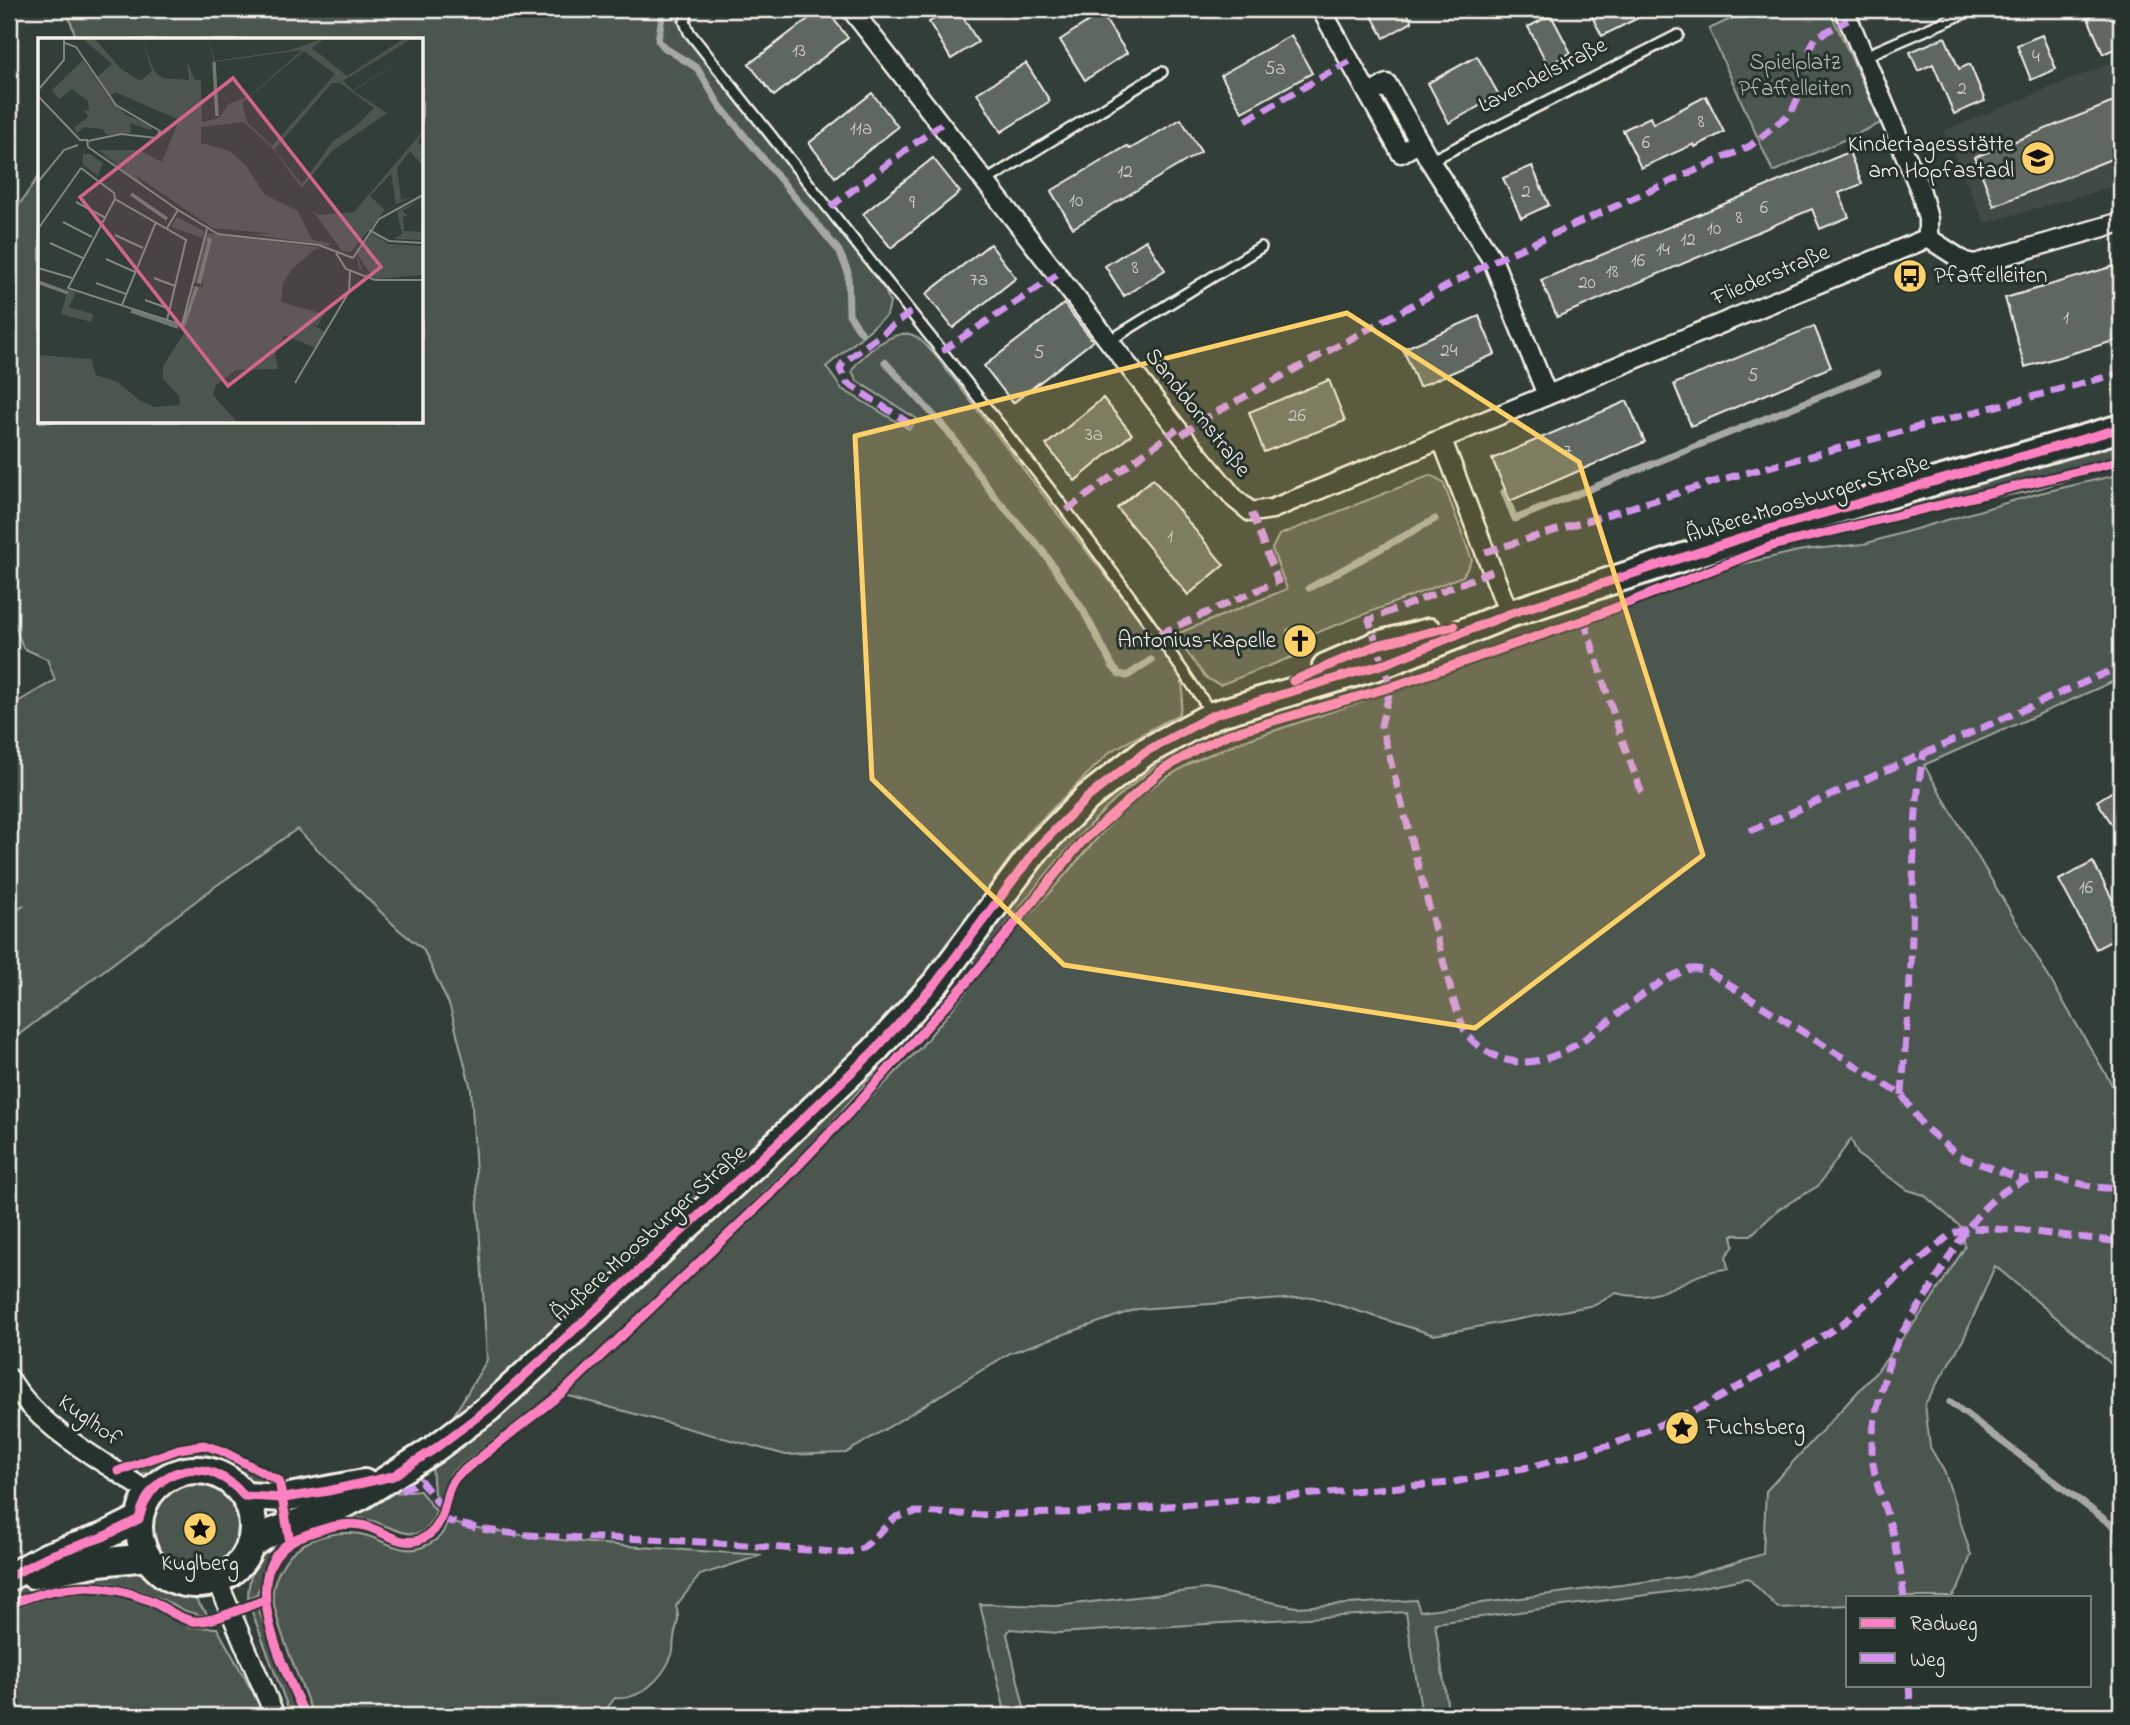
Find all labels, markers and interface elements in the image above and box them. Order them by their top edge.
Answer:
street label: Lavendelstraße [1473,29,1614,123]
inset map [38,38,424,424]
house number: 13 [792,38,806,65]
house number: 4 [2032,44,2040,71]
park label: Spielplatz Pfaffelleiten [1738,47,1852,106]
house number: 5a [1264,56,1286,83]
house number: 2 [1957,76,1967,103]
house number: 8 [1697,109,1705,136]
house number: 11a [850,116,872,143]
place label: Kindertagesstätte am Hopfastadl [1848,129,2015,188]
house number: 6 [1642,130,1650,157]
school or university icon: Kindertagesstätte am Hopfastadl [2019,139,2057,177]
house number: 12 [1117,159,1133,186]
house number: 2 [1521,179,1531,206]
house number: 10 [1069,188,1083,215]
house number: 9 [909,190,915,217]
house number: 6 [1760,195,1768,222]
house number: 8 [1735,205,1743,232]
house number: 10 [1707,216,1721,243]
house number: 12 [1680,227,1696,254]
street label: Fliederstraße [1706,236,1836,316]
house number: 14 [1656,237,1670,264]
house number: 16 [1631,248,1645,275]
house number: 8 [1131,255,1139,282]
bus stop icon: Pfaffelleiten [1891,257,1929,295]
house number: 18 [1605,259,1619,286]
place label: Pfaffelleiten [1934,260,2047,293]
house number: 7a [970,267,988,294]
house number: 20 [1578,270,1596,297]
house number: 1 [2063,305,2069,332]
house number: 24 [1440,338,1458,365]
house number: 5 [1034,340,1045,367]
street label: Sanddornstraße [1136,341,1258,485]
house number: 5 [1748,363,1759,390]
house number: 26 [1288,403,1306,430]
house number: 3a [1085,422,1103,449]
house number: 7 [1564,438,1572,465]
street label: Äußere Moosburger Straße [1682,447,1935,554]
house number: 1 [1167,524,1173,551]
church icon: Antonius-Kapelle [1281,622,1319,660]
place label: Antonius-Kapelle [1117,625,1277,658]
house number: 16 [2079,875,2093,902]
street label: Äußere Moosburger Straße [545,1137,756,1332]
street label: Kuglhof [50,1387,128,1456]
place icon: Fuchsberg [1663,1409,1701,1447]
place label: Fuchsberg [1705,1412,1805,1446]
place icon: Kuglberg [181,1510,219,1548]
place label: Kuglberg [161,1548,239,1582]
legend [1846,1596,2092,1686]
text: Radweg [1910,1610,1977,1642]
text: Weg [1910,1646,1945,1678]

